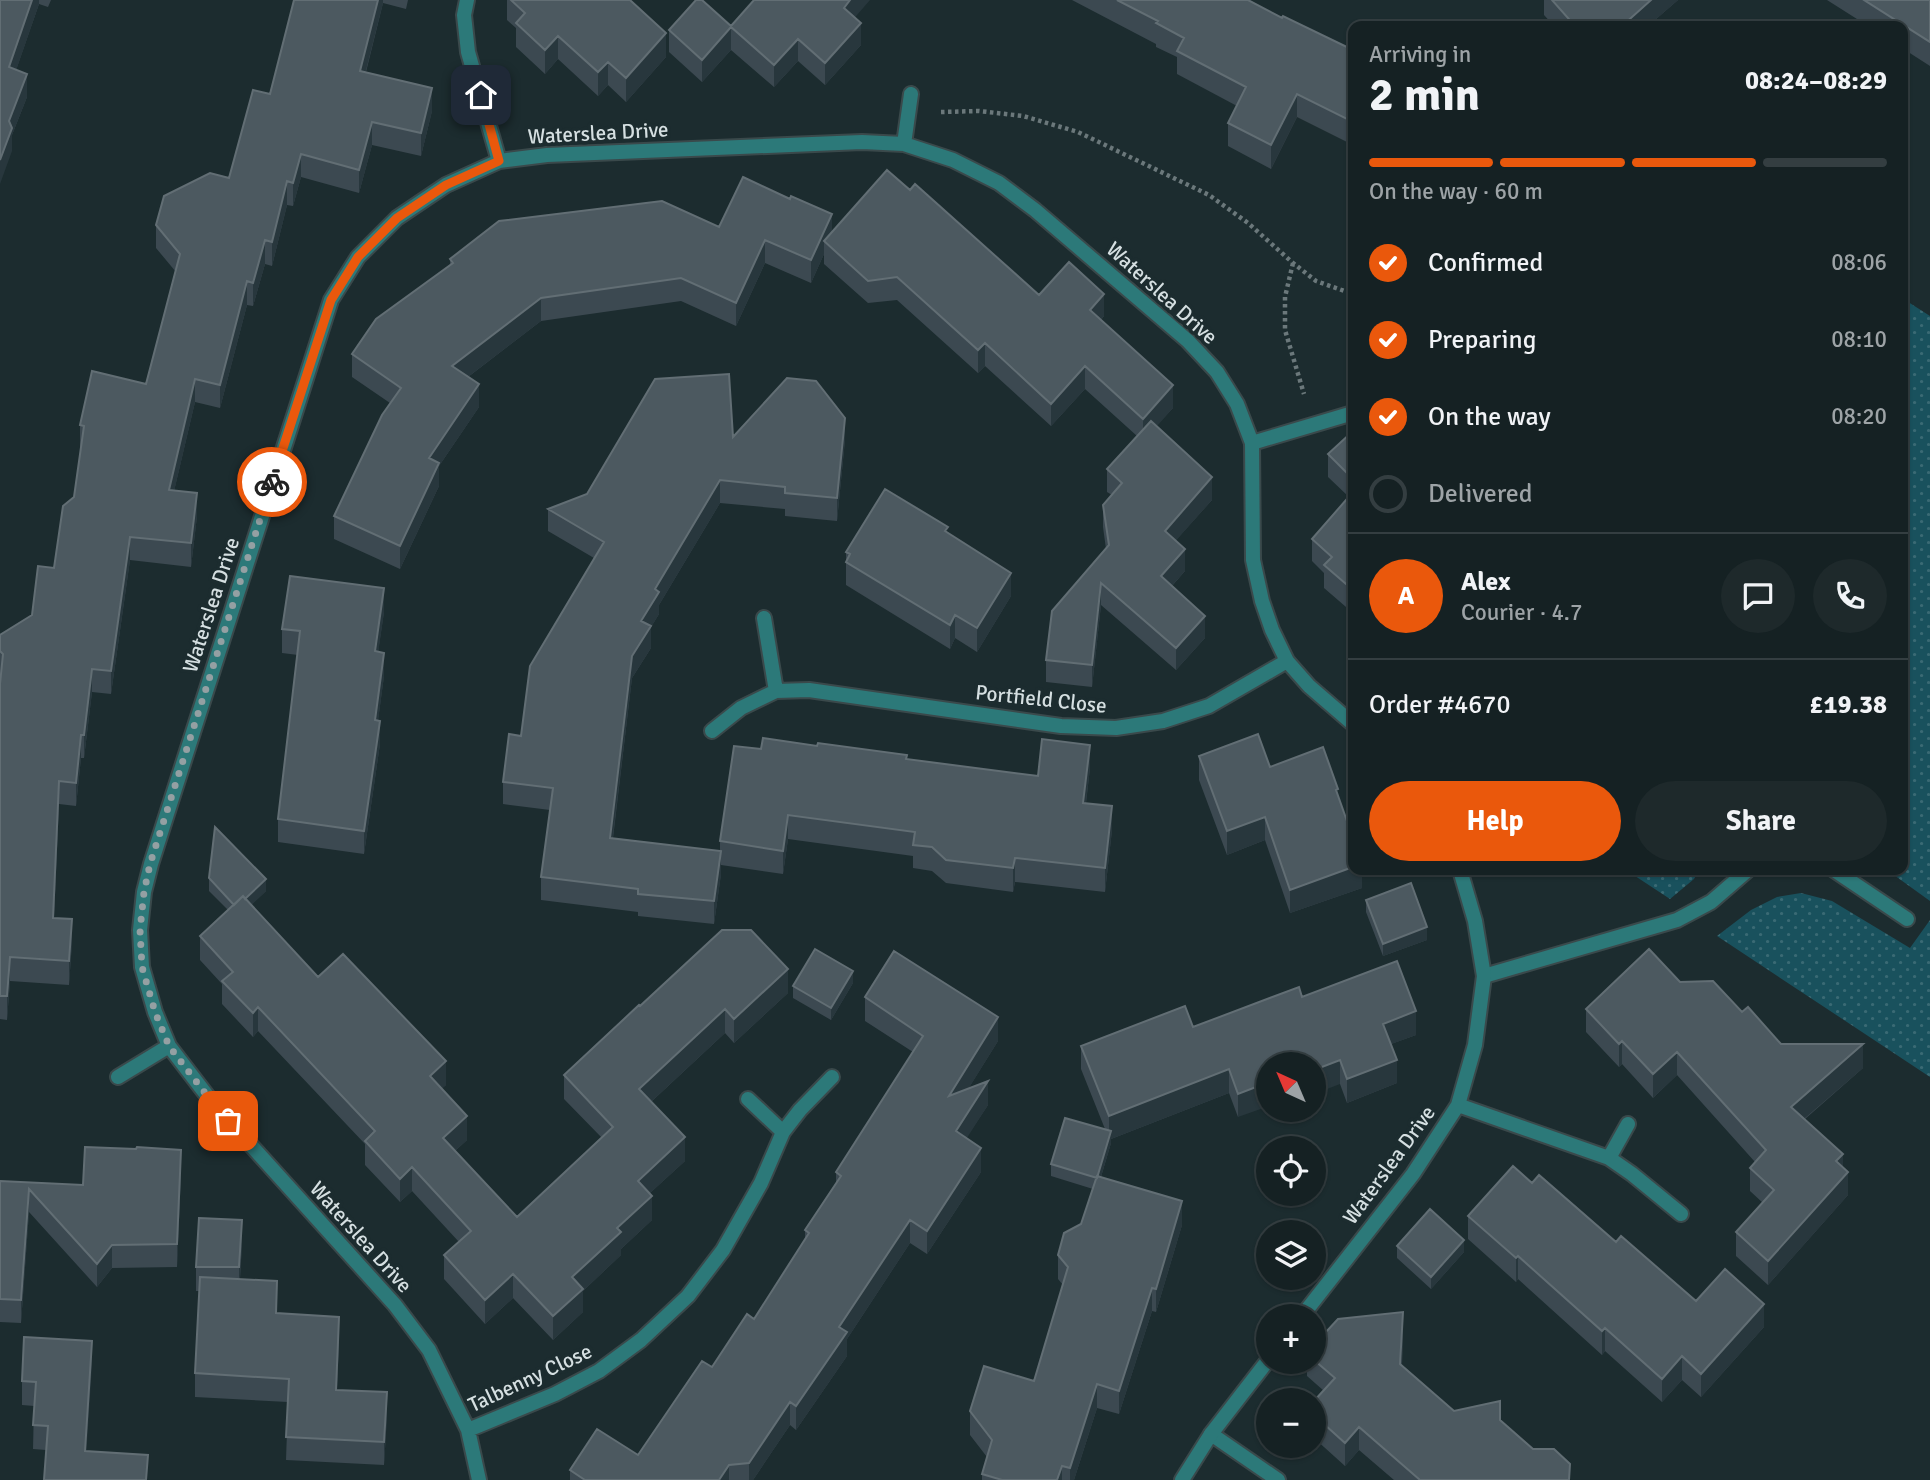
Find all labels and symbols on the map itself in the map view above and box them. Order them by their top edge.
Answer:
pin [451,65,511,125]
street label: Waterslea Drive [527,116,669,150]
street label: Waterslea Drive [1101,236,1223,350]
courier [237,447,307,517]
street label: Waterslea Drive [177,534,245,676]
street label: Portfield Close [974,679,1108,719]
north arrow [1256,1052,1326,1122]
pin [198,1091,258,1151]
street label: Waterslea Drive [1337,1100,1441,1230]
street label: Waterslea Drive [304,1176,418,1298]
street label: Talbenny Close [464,1338,596,1418]

